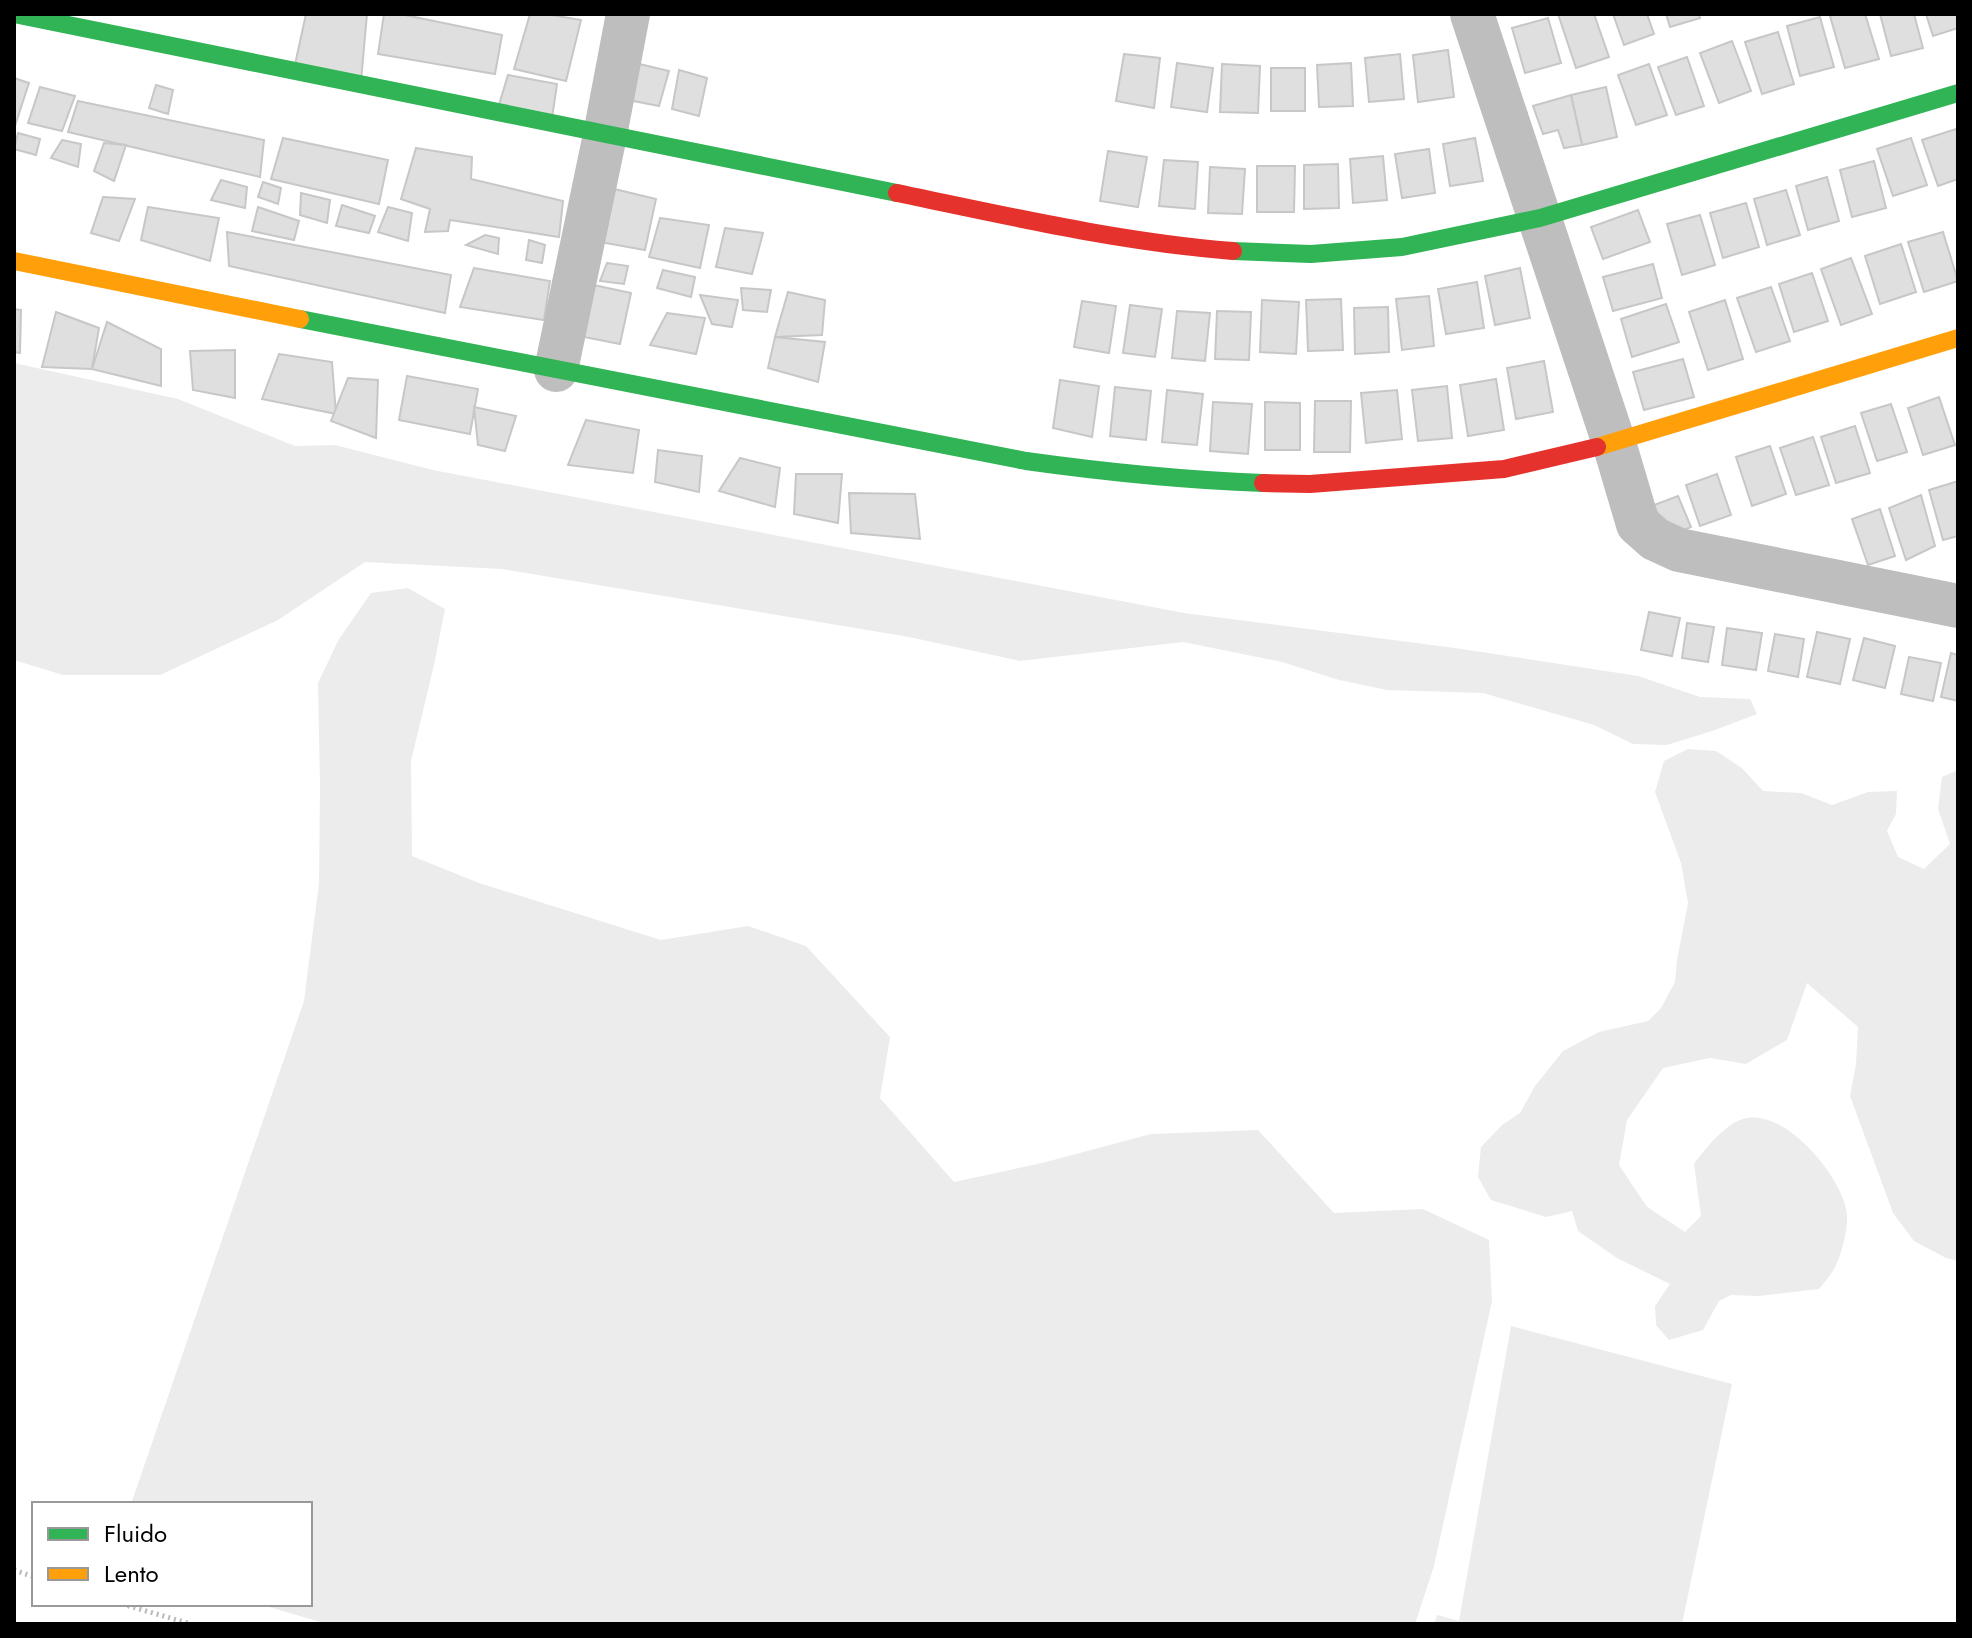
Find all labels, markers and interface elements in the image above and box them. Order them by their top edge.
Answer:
legend [32,1502,312,1606]
text: Fluido [104,1516,167,1551]
text: Lento [104,1556,159,1591]

